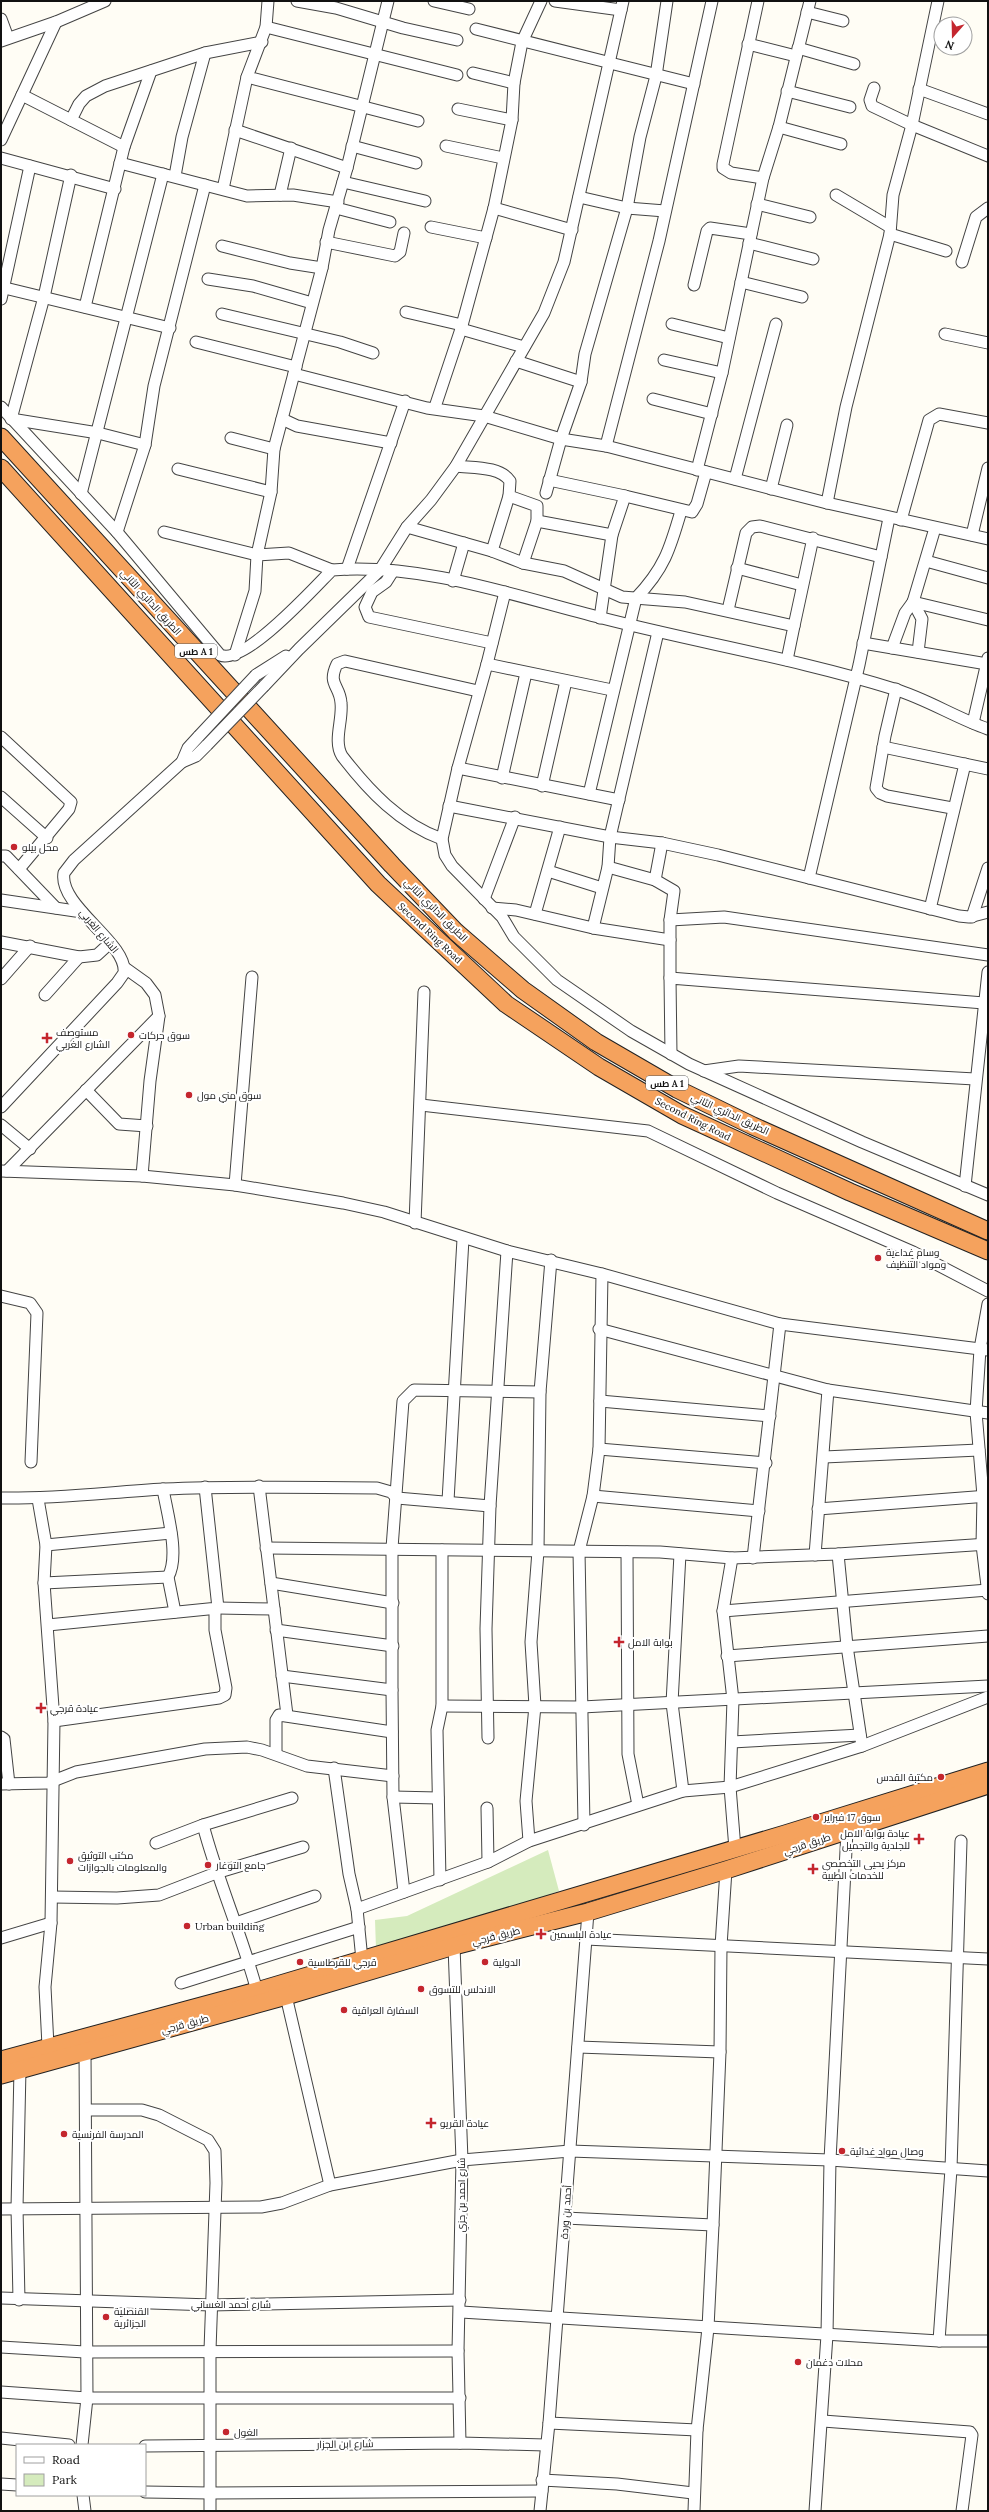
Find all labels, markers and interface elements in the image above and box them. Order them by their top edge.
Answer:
north arrow [933,16,973,56]
text: N [943,37,956,53]
street label: الطريق الدائري الثاني [117,566,184,638]
road number: طس A 1 [175,644,217,658]
place label: محل بيلو [22,841,59,854]
marker: محل بيلو [9,842,19,852]
street label: الطريق الدائري الثاني [401,876,470,945]
street label: Second Ring Road [395,900,465,966]
street label: الشارع الغربي [76,906,121,957]
place label: مستوصف الشارع الغربي [56,1026,110,1052]
place label: سوق حركات [139,1029,190,1042]
marker: سوق حركات [126,1030,136,1040]
marker: مستوصف الشارع الغربي [41,1032,53,1044]
road number: طس A 1 [646,1076,688,1090]
place label: سوق مني مول [197,1089,261,1103]
marker: سوق مني مول [184,1090,194,1100]
street label: الطريق الدائري الثاني [689,1090,771,1139]
street label: Second Ring Road [653,1094,733,1144]
place label: وسام غداءية ومواد التنظيف [886,1246,946,1271]
marker: وسام غداءية ومواد التنظيف [873,1253,883,1263]
marker: بوابة الامل [613,1636,625,1648]
place label: بوابة الامل [628,1636,673,1649]
marker: عيادة قرجي [35,1702,47,1714]
place label: عيادة قرجي [50,1702,99,1716]
place label: مكتبة القدس [876,1771,933,1784]
marker: مكتبة القدس [936,1772,946,1782]
place label: سوق 17 فبراير [823,1811,881,1824]
marker: سوق 17 فبراير [811,1812,821,1822]
place label: عيادة بوابة الامل للجلدية والتجميل [840,1827,910,1852]
street label: طريق قرجي [782,1830,833,1859]
marker: عيادة بوابة الامل للجلدية والتجميل [913,1833,925,1845]
place label: مكتب التوثيق والمعلومات بالجوازات [78,1849,167,1874]
marker: مكتب التوثيق والمعلومات بالجوازات [65,1856,75,1866]
place label: مركز يحيى التخصصي للخدمات الطبية [822,1857,906,1882]
place label: جامع التوغار [215,1859,266,1872]
marker: جامع التوغار [203,1860,213,1870]
marker: مركز يحيى التخصصي للخدمات الطبية [807,1863,819,1875]
place label: Urban building [195,1920,265,1933]
marker: Urban building [182,1921,192,1931]
street label: طريق قرجي [471,1924,522,1949]
marker: عيادة البلسمين [535,1928,547,1940]
place label: عيادة البلسمين [550,1928,612,1941]
place label: قرجي للقرطاسية [308,1956,377,1970]
place label: الدولية [493,1956,521,1969]
marker: قرجي للقرطاسية [295,1957,305,1967]
marker: الدولية [480,1957,490,1967]
place label: الاندلس للتسوق [429,1983,496,1996]
marker: الاندلس للتسوق [416,1984,426,1994]
place label: السفارة العراقية [352,2004,419,2017]
marker: السفارة العراقية [339,2005,349,2015]
street label: طريق قرجي [160,2011,211,2038]
marker: عيادة القريو [425,2117,437,2129]
place label: عيادة القريو [440,2117,489,2130]
place label: المدرسة الفرنسية [72,2128,144,2141]
marker: المدرسة الفرنسية [59,2129,69,2139]
place label: وصال مواد غدائية [850,2145,924,2158]
marker: وصال مواد غدائية [837,2146,847,2156]
street label: شارع احمد بن جزي [455,2158,469,2232]
street label: أحمد بن وردة [558,2184,574,2239]
street label: شارع أحمد الغساني [191,2298,271,2312]
place label: القنصلية الجزائرية [114,2305,149,2330]
marker: القنصلية الجزائرية [101,2312,111,2322]
place label: محلات دغمان [806,2356,863,2369]
marker: محلات دغمان [793,2357,803,2367]
place label: الغول [234,2426,258,2439]
marker: الغول [221,2427,231,2437]
street label: شارع ابن الجزار [316,2437,373,2451]
legend [16,2444,146,2496]
text: Road [52,2452,80,2467]
text: Park [52,2472,78,2487]

